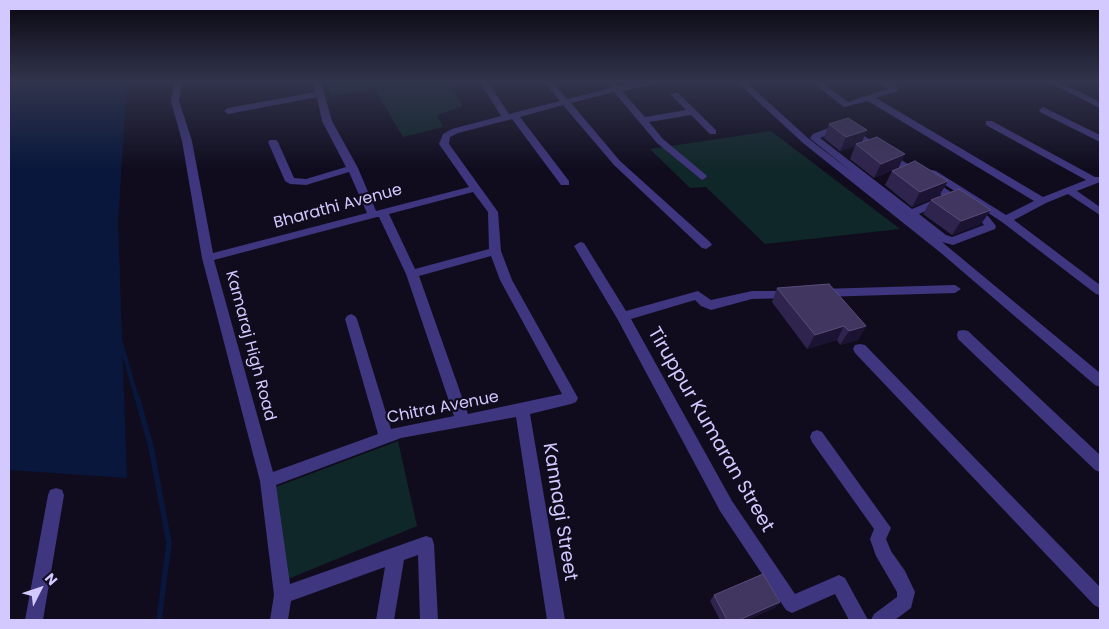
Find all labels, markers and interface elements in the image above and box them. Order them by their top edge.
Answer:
street label: Bharathi Avenue [272,181,404,233]
street label: Kamaraj High Road [221,269,279,423]
street label: Tiruppur Kumaran Street [642,323,778,537]
street label: Chitra Avenue [385,388,501,428]
street label: Kannagi Street [537,441,581,583]
north arrow [15,564,65,614]
text: N [40,569,62,590]

